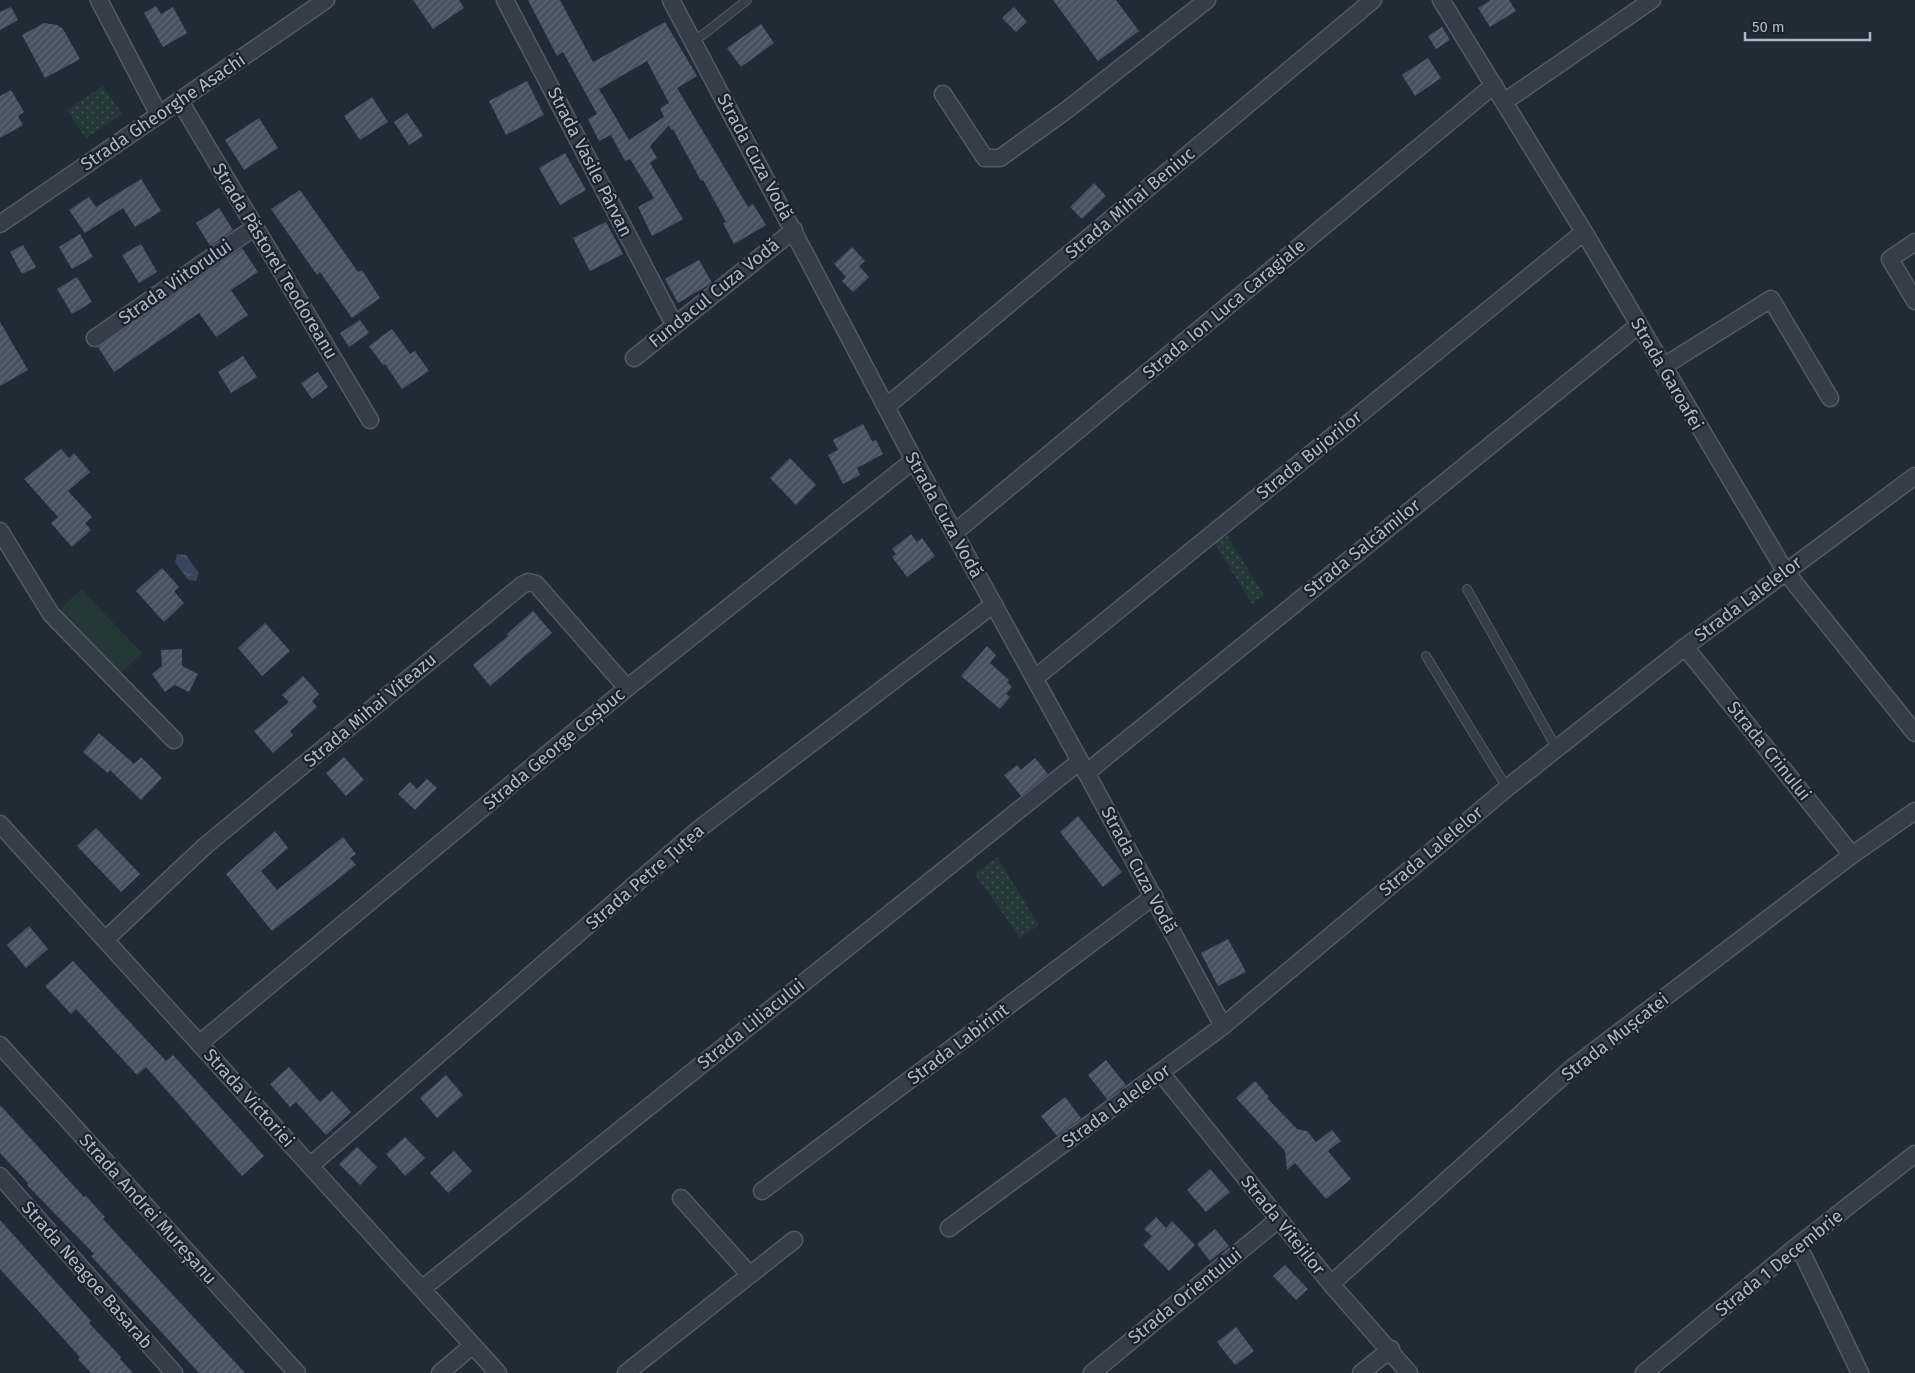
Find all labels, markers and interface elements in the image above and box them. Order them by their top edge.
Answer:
scale bar [1745,10,1870,42]
text: 50 m [1752,18,1785,36]
street label: Strada Gheorghe Asachi [77,49,249,175]
street label: Strada Vasile Pârvan [543,83,637,241]
street label: Strada Cuza Vodă [712,90,798,224]
street label: Strada Mihai Beniuc [1061,142,1200,264]
street label: Strada Păstorel Teodoreanu [208,159,342,363]
street label: Fundacul Cuza Vodă [644,234,784,352]
street label: Strada Ion Luca Caragiale [1138,234,1310,384]
street label: Strada Viitorului [114,235,236,329]
street label: Strada Garoafei [1626,314,1708,434]
street label: Strada Bujorilor [1252,406,1366,504]
street label: Strada Cuza Vodă [900,448,988,582]
street label: Strada Salcâmilor [1299,494,1425,602]
street label: Strada Lalelelor [1690,551,1806,647]
street label: Strada Mihai Viteazu [299,648,441,772]
street label: Strada George Coșbuc [479,683,630,815]
street label: Strada Crinului [1722,697,1816,805]
street label: Strada Lalelelor [1375,801,1487,901]
street label: Strada Cuza Vodă [1096,803,1182,937]
street label: Strada Petre Țuțea [581,820,709,935]
street label: Strada Liliacului [693,974,809,1074]
street label: Strada Mușcatei [1557,988,1674,1086]
street label: Strada Labirint [903,998,1013,1089]
street label: Strada Victoriei [199,1044,299,1152]
street label: Strada Lalelelor [1057,1059,1175,1153]
street label: Strada Andrei Mureșanu [74,1129,221,1290]
street label: Strada Vitejilor [1236,1171,1330,1279]
street label: Strada Neagoe Basarab [17,1197,157,1353]
street label: Strada 1 Decembrie [1711,1205,1847,1321]
street label: Strada Orientului [1124,1243,1246,1349]

